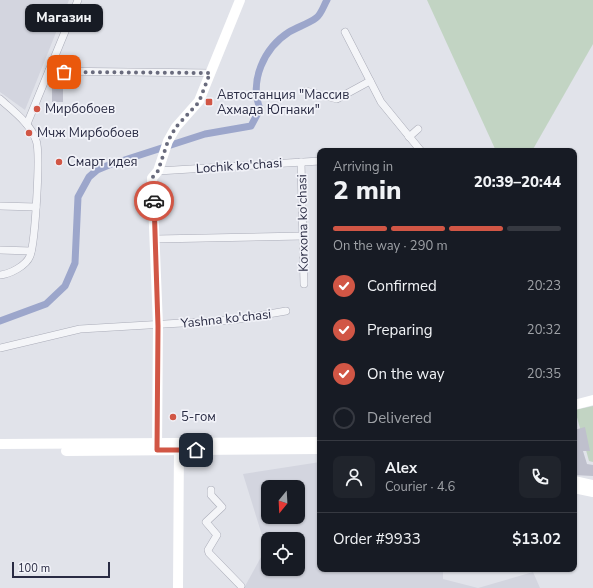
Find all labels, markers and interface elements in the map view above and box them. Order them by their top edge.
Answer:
callout: Магазин [25,4,103,32]
text: Магазин [36,9,92,27]
pin [47,55,81,89]
icon: bag [53,61,75,83]
place label: Автостанция "Массив Ахмада Югнаки" [217,86,349,119]
marker: Автостанция "Массив Ахмада Югнаки" [204,97,214,107]
place label: Мирбобоев [45,100,115,118]
marker: Мирбобоев [32,104,42,114]
place label: Мчж Мирбобоев [37,124,139,142]
marker: Мчж Мирбобоев [24,128,34,138]
place label: Смарт идея [67,153,138,171]
street label: Lochik ko'chasi [195,154,283,178]
marker: Смарт идея [54,157,64,167]
text: Arriving in [333,158,393,176]
text: 20:39–20:44 [474,172,561,192]
text: 2 min [333,173,401,208]
street label: Korxona ko'chasi [293,174,313,272]
courier [134,181,174,221]
icon: car [143,190,165,212]
text: On the way · 290 m [333,237,448,255]
icon: check [333,275,355,297]
text: Confirmed [367,276,437,296]
text: 20:23 [527,277,561,295]
street label: Yashna ko'chasi [179,305,272,333]
icon: check [333,319,355,341]
text: Preparing [367,320,432,340]
text: 20:32 [527,321,561,339]
icon: check [333,363,355,385]
text: On the way [367,364,445,384]
text: 20:35 [527,365,561,383]
place label: 5-гом [181,408,216,426]
text: Delivered [367,408,432,428]
marker: 5-гом [168,412,178,422]
pin [179,433,213,467]
icon: home [185,439,207,461]
button: person [333,456,375,498]
button: phone [519,456,561,498]
text: Alex [385,458,417,478]
text: Courier · 4.6 [385,478,455,496]
north arrow [261,480,305,524]
map controls [261,480,305,576]
text: Order #9933 [333,529,421,549]
text: $13.02 [512,529,561,549]
button: locate [261,532,305,576]
scale bar [12,560,110,579]
text: 100 m [18,561,50,576]

